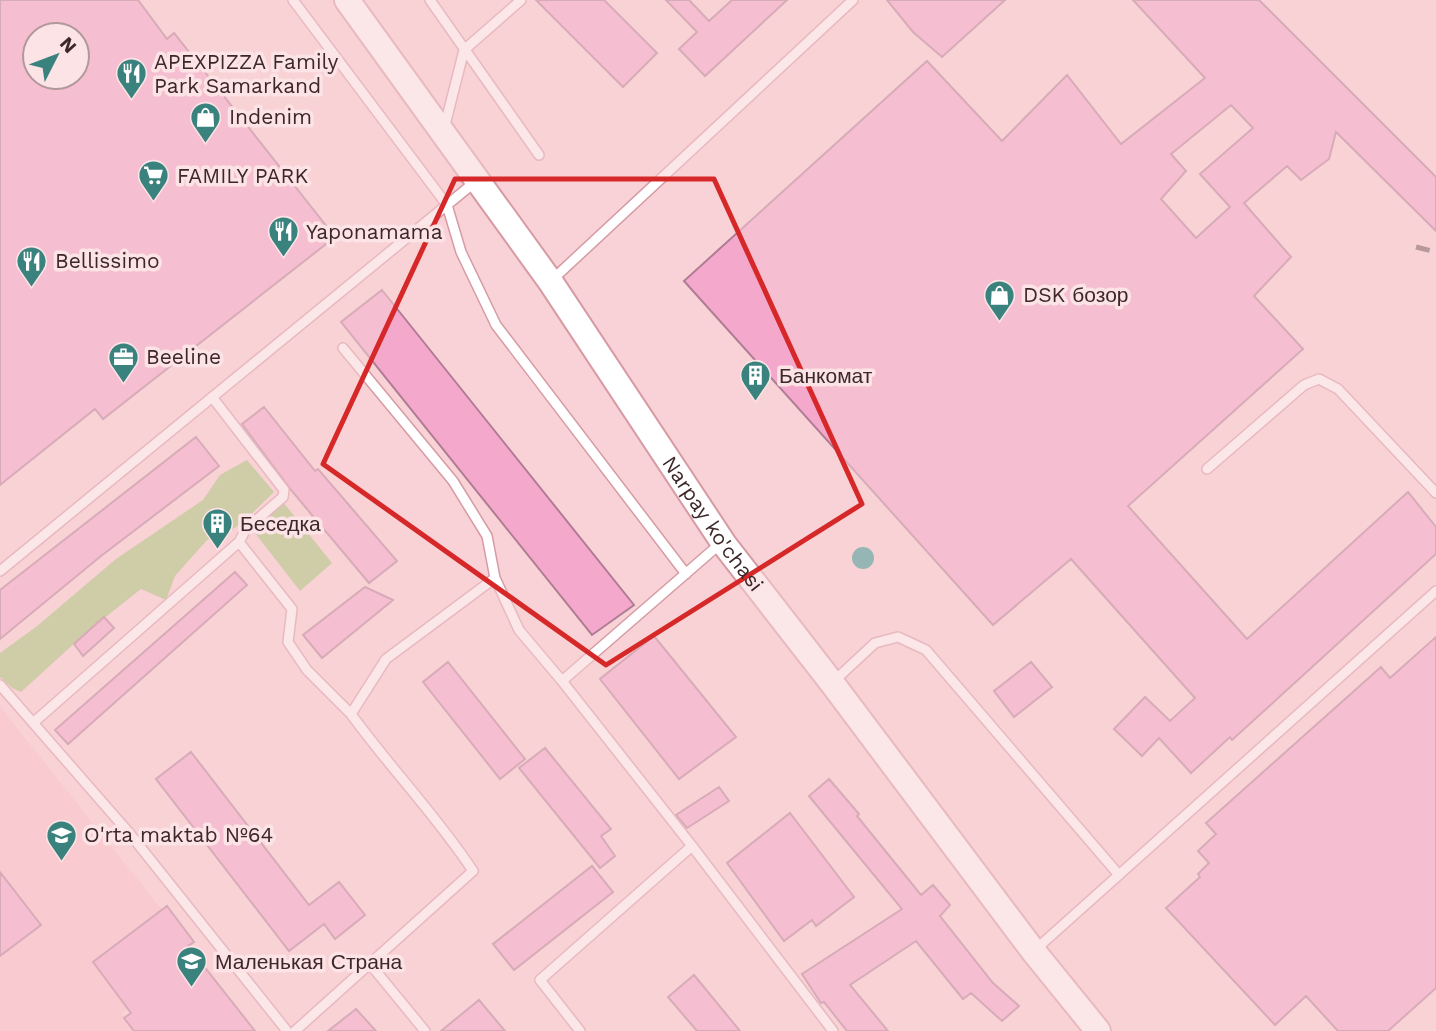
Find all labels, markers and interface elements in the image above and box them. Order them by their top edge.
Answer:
north arrow [21,21,91,91]
text: N [55,32,82,58]
place label: APEXPIZZA Family Park Samarkand [154,49,338,98]
restaurant icon: APEXPIZZA Family Park Samarkand [114,57,148,101]
shop icon: Indenim [189,100,223,144]
place label: Indenim [229,104,312,129]
supermarket icon: FAMILY PARK [137,159,171,203]
place label: FAMILY PARK [177,163,308,188]
restaurant icon: Yaponamama [266,215,300,259]
place label: Yaponamama [306,219,443,244]
restaurant icon: Bellissimo [15,244,49,288]
place label: Bellissimo [55,248,160,273]
shop icon: DSK бозор [983,278,1017,322]
place label: DSK бозор [1023,282,1129,307]
office icon: Beeline [106,340,140,384]
place label: Beeline [146,344,221,369]
building icon: Банкомат [739,359,773,403]
place label: Банкомат [779,363,873,388]
street label: Narpay ko'chasi [657,451,769,596]
building icon: Беседка [200,507,234,551]
place label: Беседка [240,511,321,536]
school or university icon: O'rta maktab №64 [44,818,78,862]
place label: O'rta maktab №64 [84,822,273,847]
school or university icon: Маленькая Страна [175,945,209,989]
place label: Маленькая Страна [215,949,402,974]

